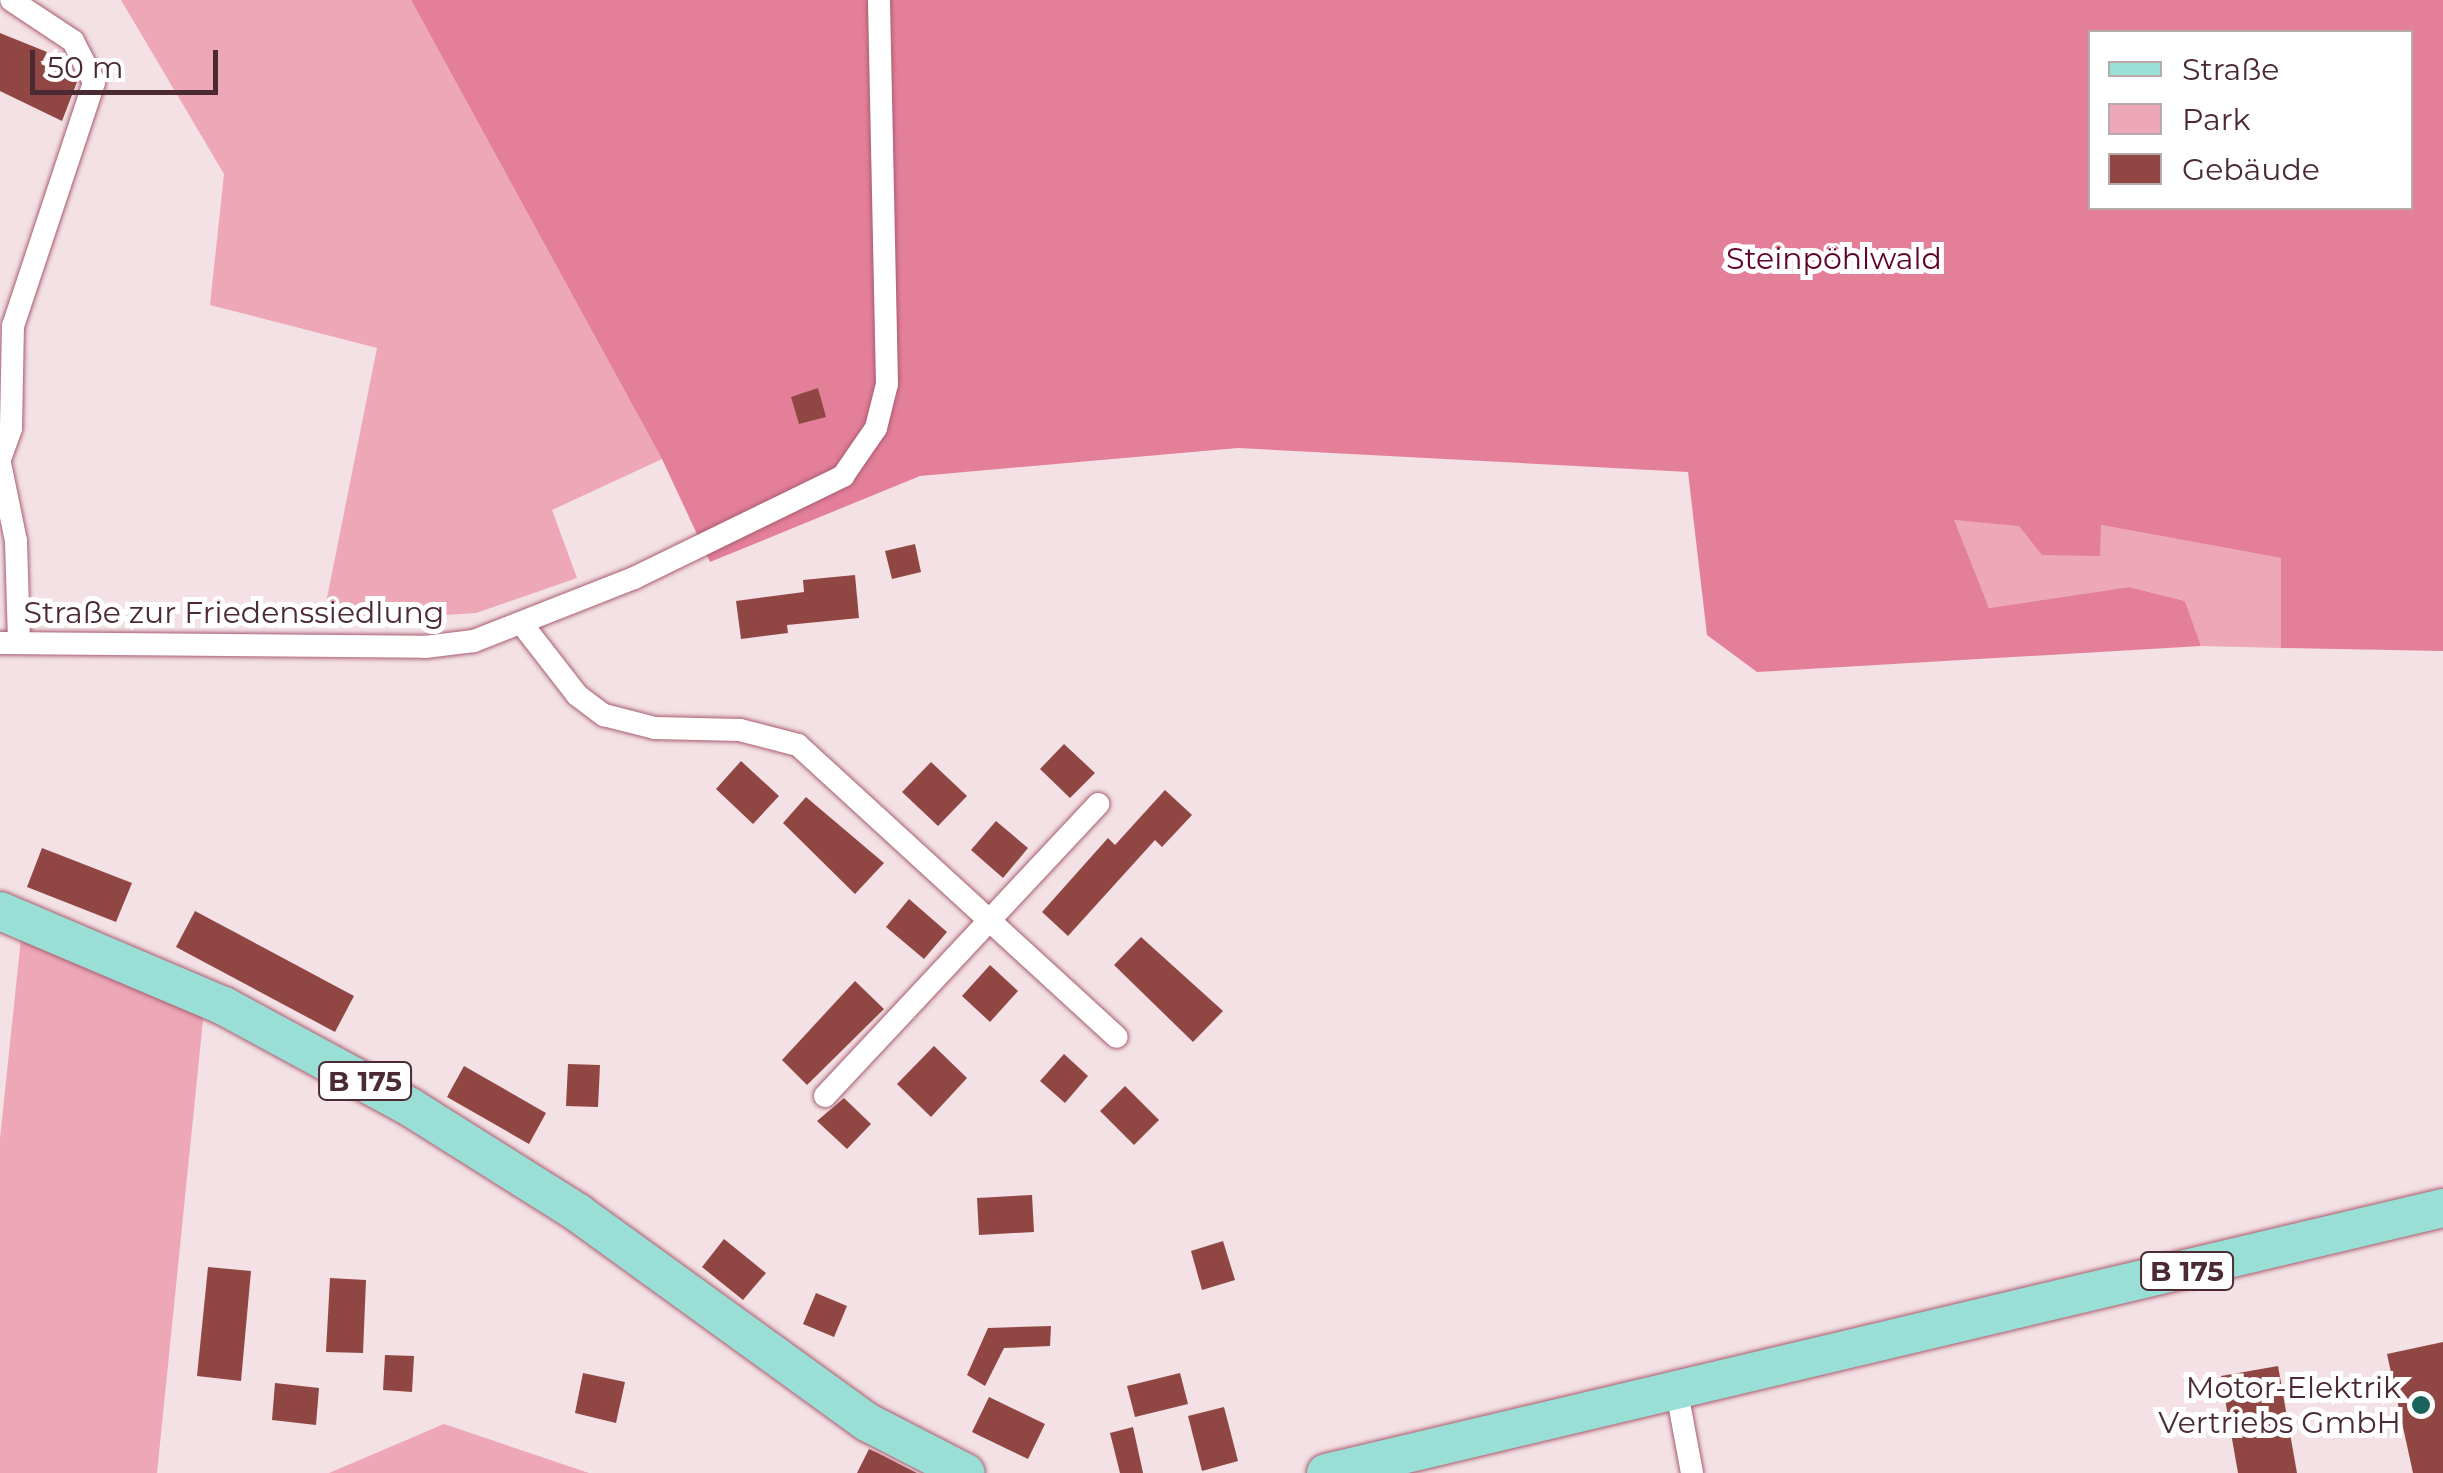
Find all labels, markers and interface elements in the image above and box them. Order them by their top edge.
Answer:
scale bar [35,30,222,92]
legend [2088,30,2413,210]
text: 50 m [47,49,124,86]
text: Straße [2182,51,2279,88]
text: Park [2182,101,2251,138]
text: Gebäude [2182,151,2320,188]
park label: Steinpöhlwald [1726,241,1942,277]
street label: Straße zur Friedenssiedlung [24,595,444,631]
road number: B 175 [318,1058,412,1104]
road number: B 175 [2140,1248,2234,1294]
place label: Motor-Elektrik Vertriebs GmbH [2158,1370,2401,1440]
marker: Motor-Elektrik Vertriebs GmbH [2410,1394,2432,1416]

